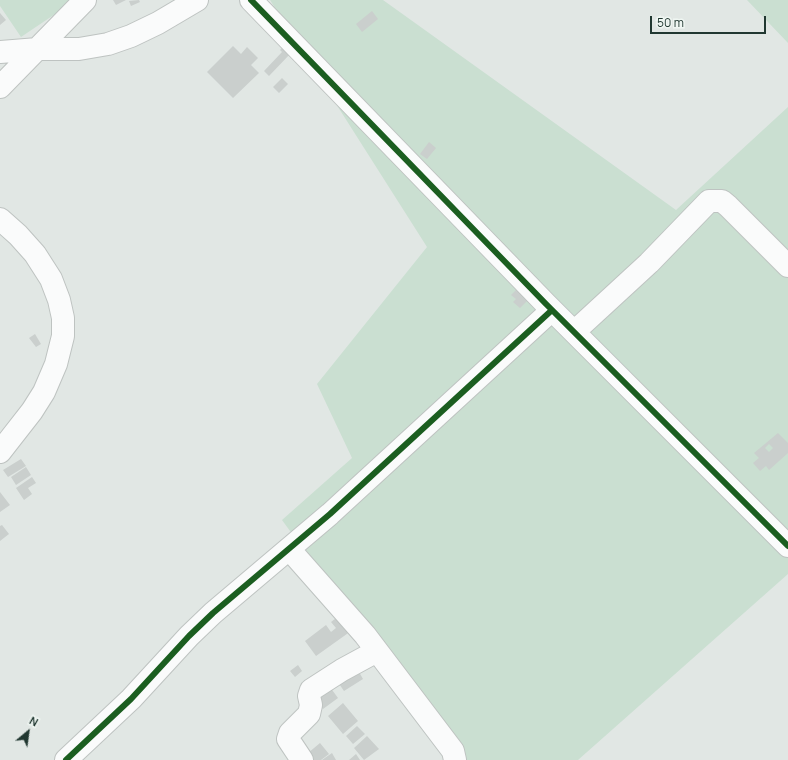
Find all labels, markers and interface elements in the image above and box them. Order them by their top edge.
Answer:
scale bar [652,8,768,34]
text: 50 m [657,14,684,31]
north arrow [8,712,48,752]
text: N [27,713,41,730]

